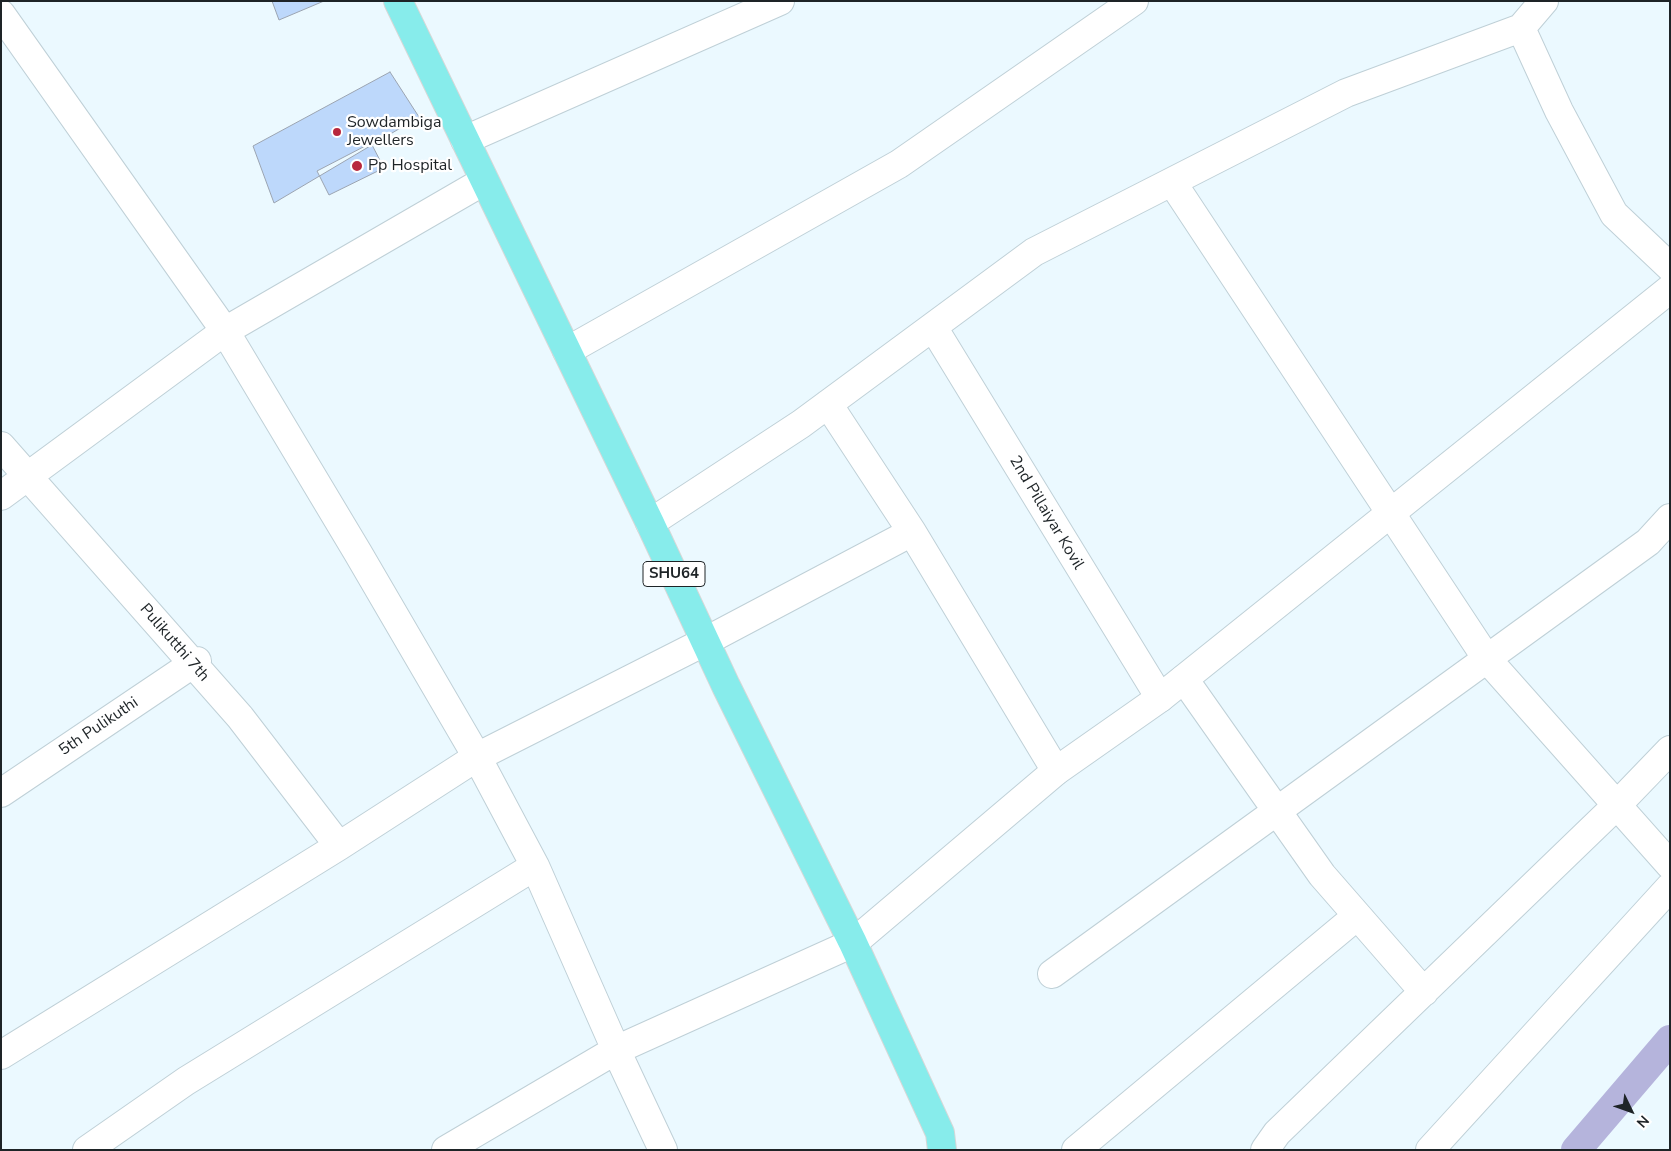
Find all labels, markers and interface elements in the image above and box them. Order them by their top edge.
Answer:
place label: Sowdambiga Jewellers [347,113,441,151]
marker: Sowdambiga Jewellers [331,126,343,138]
place label: Pp Hospital [368,156,452,176]
marker: Pp Hospital [350,159,364,173]
street label: 2nd Pillaiyar Kovil [1004,453,1088,573]
road number: SHU64 [643,562,705,586]
street label: Pulikutthi 7th [135,600,213,686]
street label: 5th Pulikuthi [56,694,142,760]
north arrow [1606,1086,1656,1136]
text: N [1632,1111,1653,1132]

